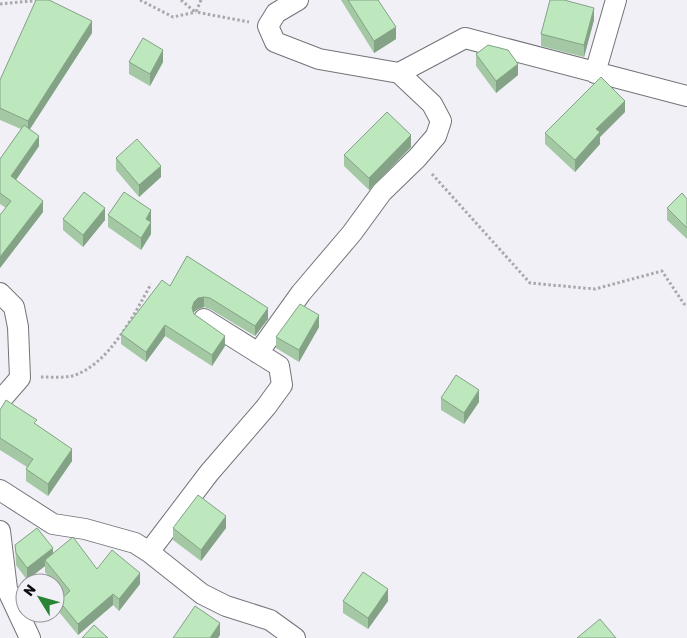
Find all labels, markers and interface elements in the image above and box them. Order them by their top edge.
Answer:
north arrow [15,573,65,623]
text: N [20,581,40,600]

